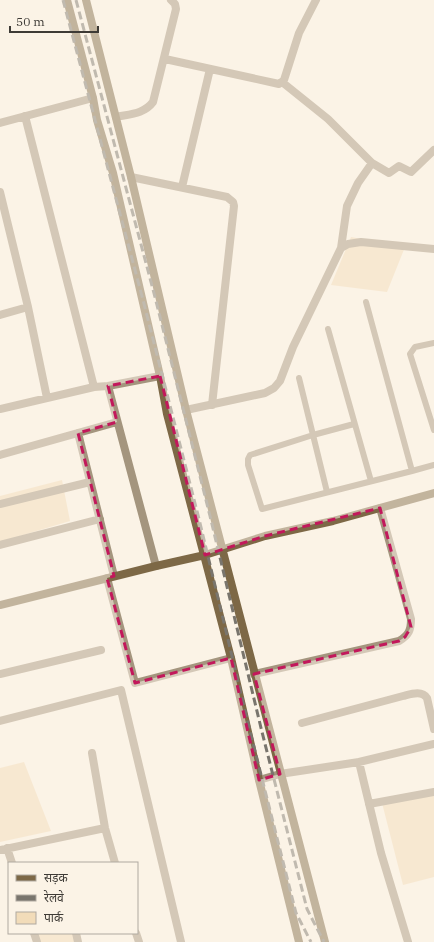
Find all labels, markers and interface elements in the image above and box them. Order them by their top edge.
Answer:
scale bar [10,8,98,34]
text: 50 m [16,14,45,29]
legend [8,862,138,934]
text: सड़क [44,870,69,885]
text: रेलवे [44,890,64,905]
text: पार्क [44,910,64,925]

